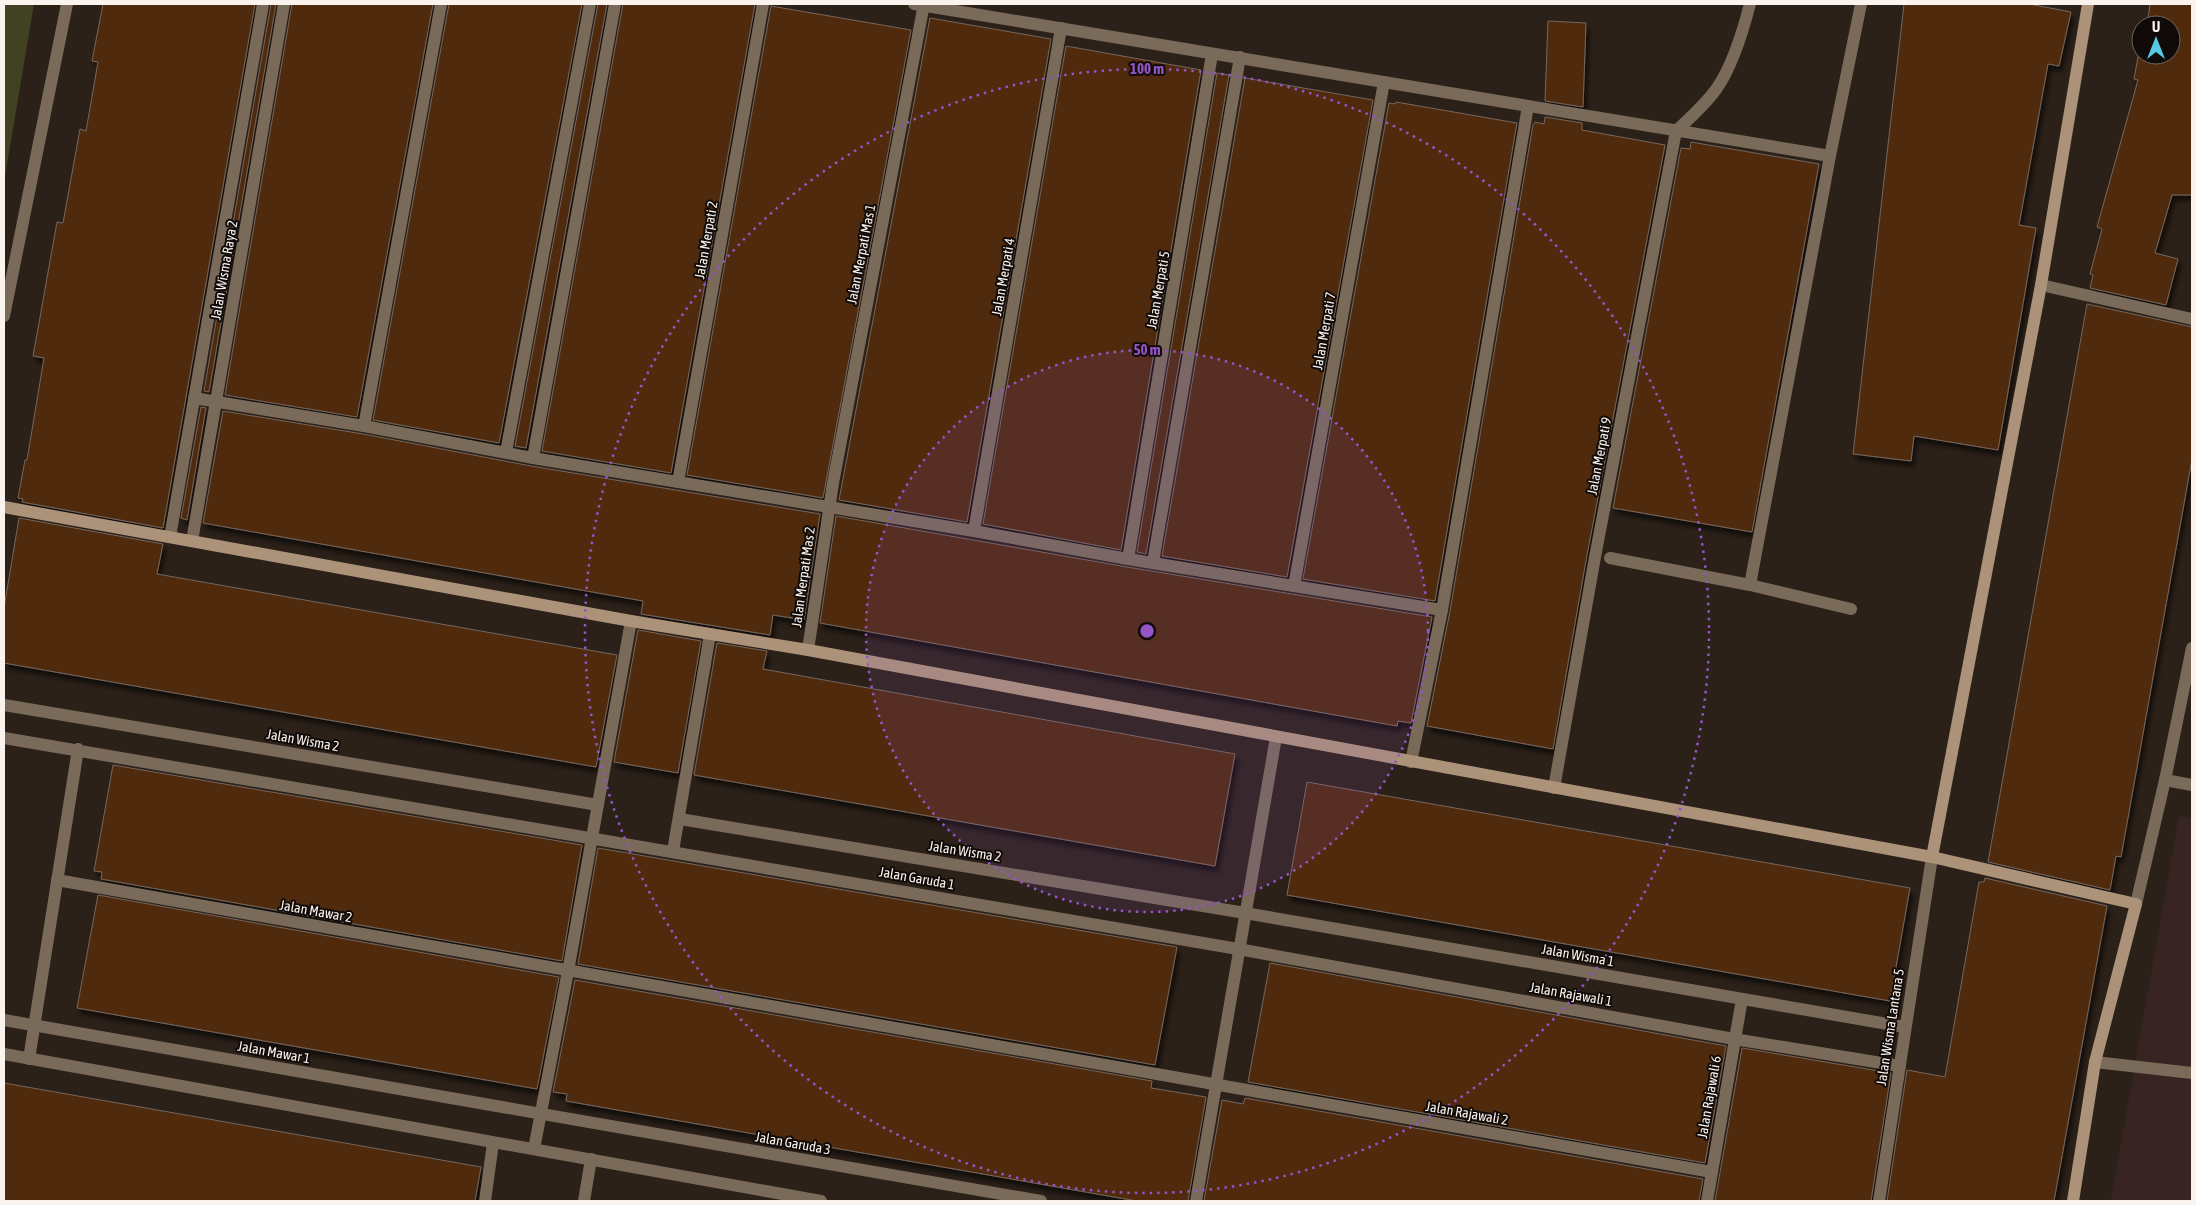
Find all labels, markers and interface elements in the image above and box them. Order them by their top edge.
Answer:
north arrow [2131,15,2181,65]
text: U [2152,19,2160,35]
text: 100 m [1130,60,1164,77]
street label: Jalan Merpati 2 [691,200,721,280]
street label: Jalan Merpati Mas 1 [843,203,879,305]
street label: Jalan Wisma Raya 2 [207,219,241,321]
street label: Jalan Merpati 4 [988,236,1018,317]
street label: Jalan Merpati 5 [1143,250,1173,330]
street label: Jalan Merpati 7 [1309,291,1339,371]
text: 50 m [1134,341,1161,358]
street label: Jalan Merpati 9 [1584,416,1614,496]
street label: Jalan Merpati Mas 2 [788,526,818,628]
centre of rings [1138,622,1156,640]
street label: Jalan Wisma 2 [266,726,340,754]
street label: Jalan Wisma 2 [928,837,1002,865]
street label: Jalan Garuda 1 [878,863,956,893]
street label: Jalan Mawar 2 [279,897,353,925]
street label: Jalan Wisma 1 [1541,941,1615,969]
street label: Jalan Wisma Lantana 5 [1873,968,1907,1086]
street label: Jalan Rajawali 1 [1529,979,1613,1009]
street label: Jalan Mawar 1 [237,1038,311,1066]
street label: Jalan Rajawali 6 [1694,1054,1724,1139]
street label: Jalan Rajawali 2 [1425,1098,1509,1128]
street label: Jalan Garuda 3 [754,1128,832,1158]

